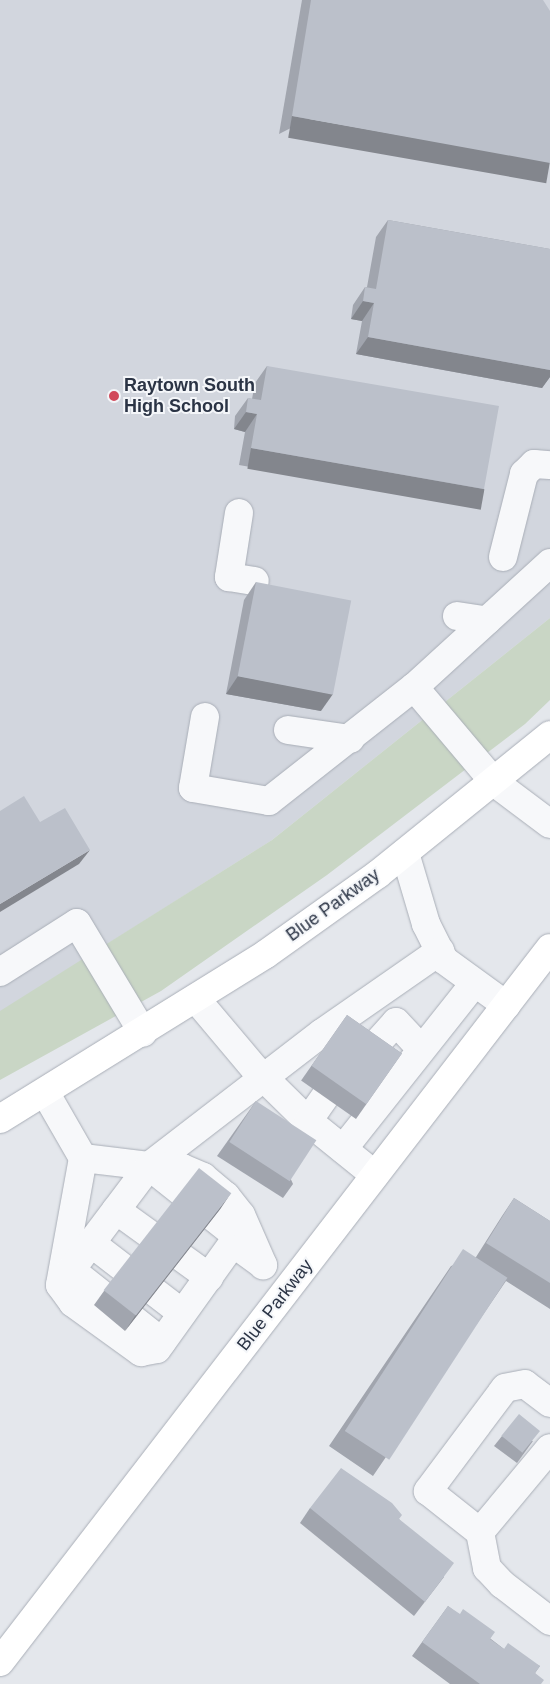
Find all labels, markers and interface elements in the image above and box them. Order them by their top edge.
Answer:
place label: Raytown South High School [124,375,255,418]
marker: Raytown South High School [108,390,120,402]
street label: Blue Parkway [282,864,384,946]
street label: Blue Parkway [233,1255,317,1355]

